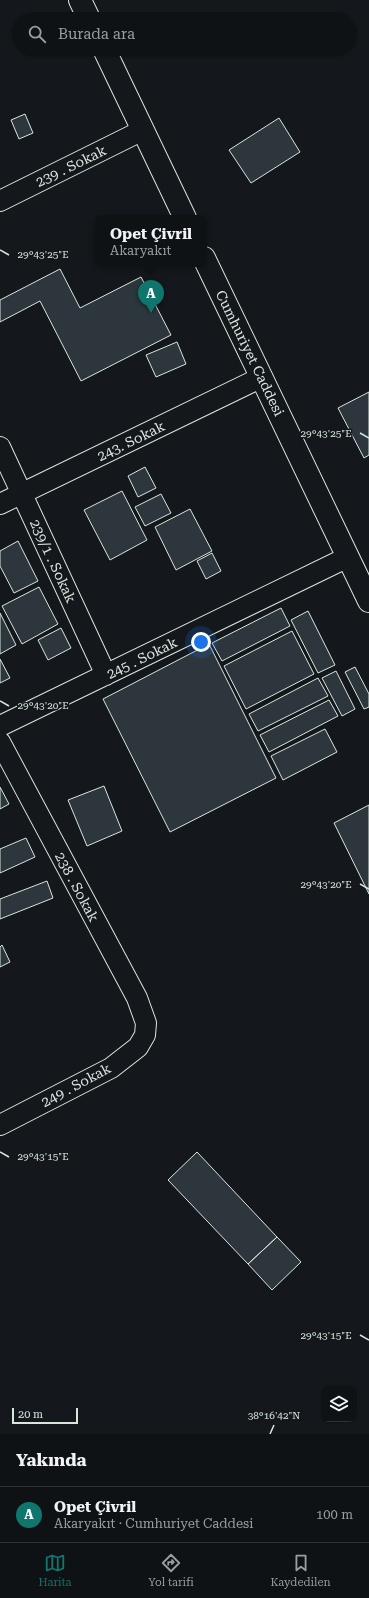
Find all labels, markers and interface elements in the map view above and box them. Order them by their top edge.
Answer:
search box [12,12,357,56]
icon: search [26,23,48,45]
text: Burada ara [58,25,135,43]
street label: 239 . Sokak [33,142,109,190]
popup [95,215,207,267]
text: Opet Çivril [110,225,192,243]
text: Akaryakıt [110,243,171,258]
text: 29°43'25"E [17,249,69,260]
pin: A [138,280,164,313]
street label: Cumhuriyet Caddesi [213,287,288,419]
street label: 243. Sokak [95,418,167,464]
text: 29°43'25"E [300,428,352,439]
street label: 239/1 . Sokak [27,517,79,605]
your location [191,632,211,652]
street label: 245 . Sokak [104,634,180,682]
text: 29°43'20"E [17,700,69,711]
street label: 238 . Sokak [52,849,102,925]
text: 29°43'20"E [300,879,352,890]
street label: 249 . Sokak [38,1060,114,1110]
text: 29°43'15"E [17,1151,69,1162]
text: 29°43'15"E [300,1330,352,1341]
map controls [321,1386,357,1422]
button: layers [321,1386,357,1422]
scale bar [12,1406,78,1425]
text: 20 m [18,1408,43,1421]
text: 38°16'42"N [248,1410,300,1421]
text: Yakında [16,1450,87,1470]
text: Opet Çivril [54,1498,136,1516]
text: A [24,1507,34,1522]
text: 100 m [316,1507,353,1522]
text: Akaryakıt · Cumhuriyet Caddesi [54,1516,253,1531]
tab: Harita [38,1552,71,1589]
tab: Yol tarifi [148,1552,194,1589]
tab: Kaydedilen [271,1552,331,1589]

